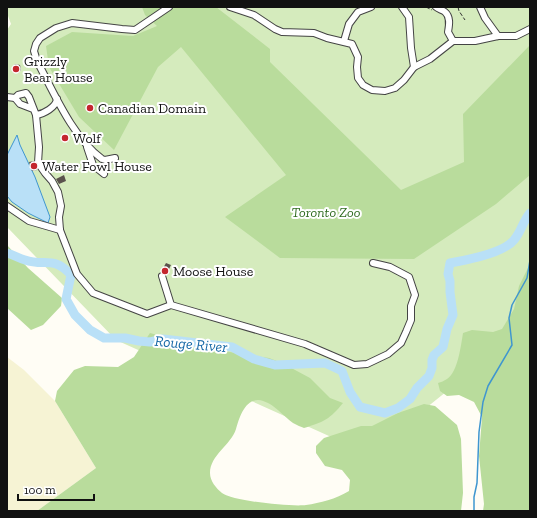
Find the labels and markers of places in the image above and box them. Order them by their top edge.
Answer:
place label: Grizzly Bear House [24,53,93,86]
marker: Grizzly Bear House [11,64,21,74]
place label: Canadian Domain [98,100,206,117]
marker: Canadian Domain [85,103,95,113]
place label: Wolf [73,130,102,147]
marker: Wolf [60,133,70,143]
place label: Water Fowl House [42,158,152,175]
marker: Water Fowl House [29,161,39,171]
place label: Moose House [173,263,254,280]
marker: Moose House [160,266,170,276]

